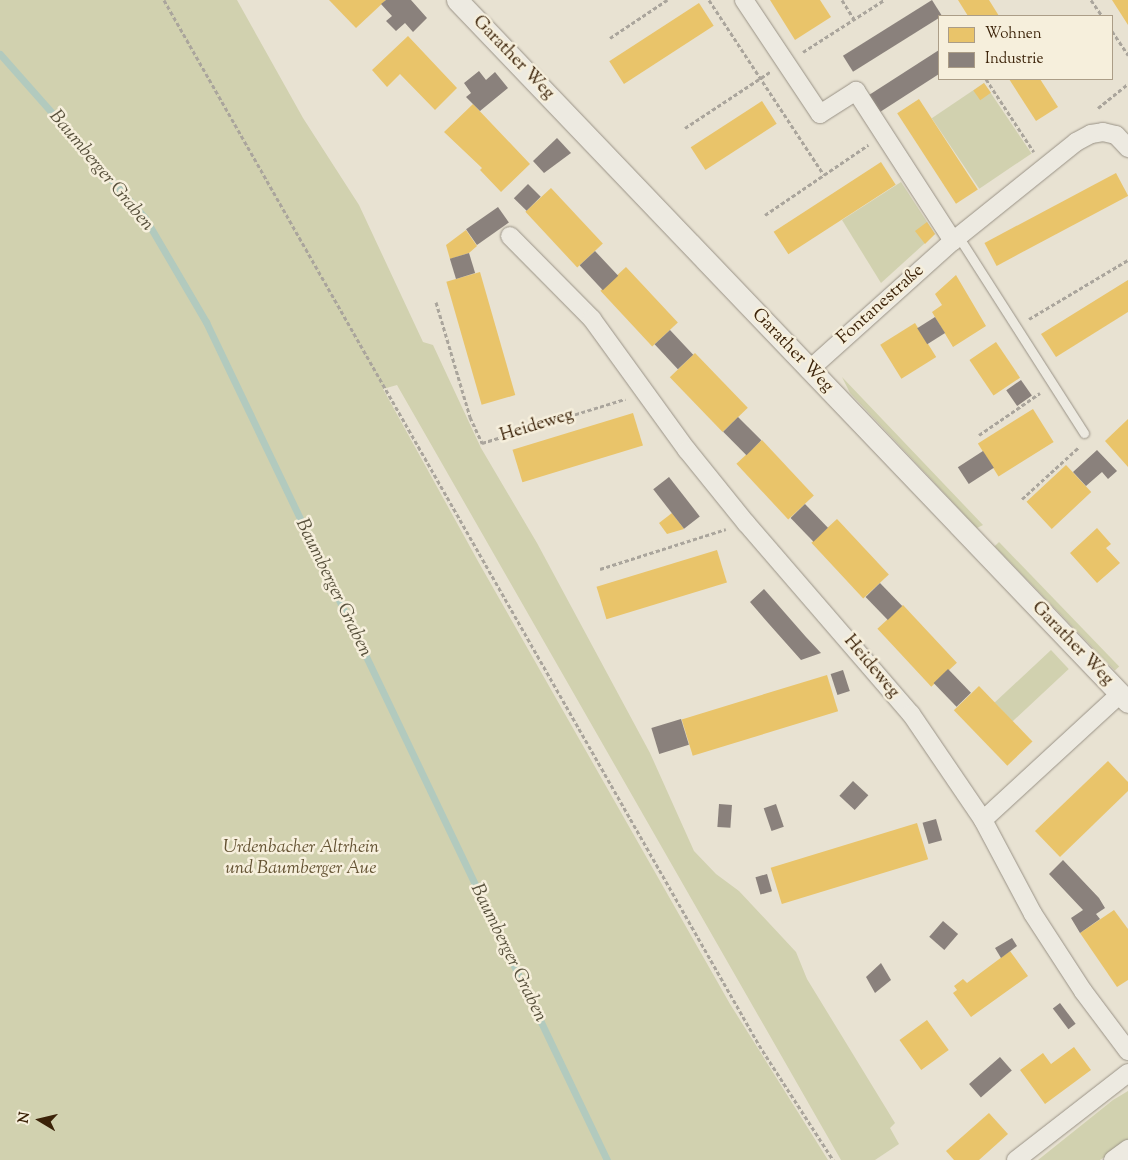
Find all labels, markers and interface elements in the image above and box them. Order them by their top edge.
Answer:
street label: Garather Weg [468,11,558,105]
legend [938,15,1113,80]
text: Wohnen [985,24,1042,45]
text: Industrie [985,49,1043,70]
water label: Baumberger Graben [44,106,158,236]
street label: Fontanestraße [833,260,929,350]
street label: Garather Weg [747,304,837,398]
street label: Heideweg [498,405,576,447]
water label: Baumberger Graben [290,515,376,661]
street label: Garather Weg [1027,597,1117,691]
street label: Heideweg [838,631,904,703]
park label: Urdenbacher Altrhein und Baumberger Aue [223,838,379,881]
water label: Baumberger Graben [465,880,551,1026]
north arrow [15,1095,65,1145]
text: N [14,1111,36,1125]

